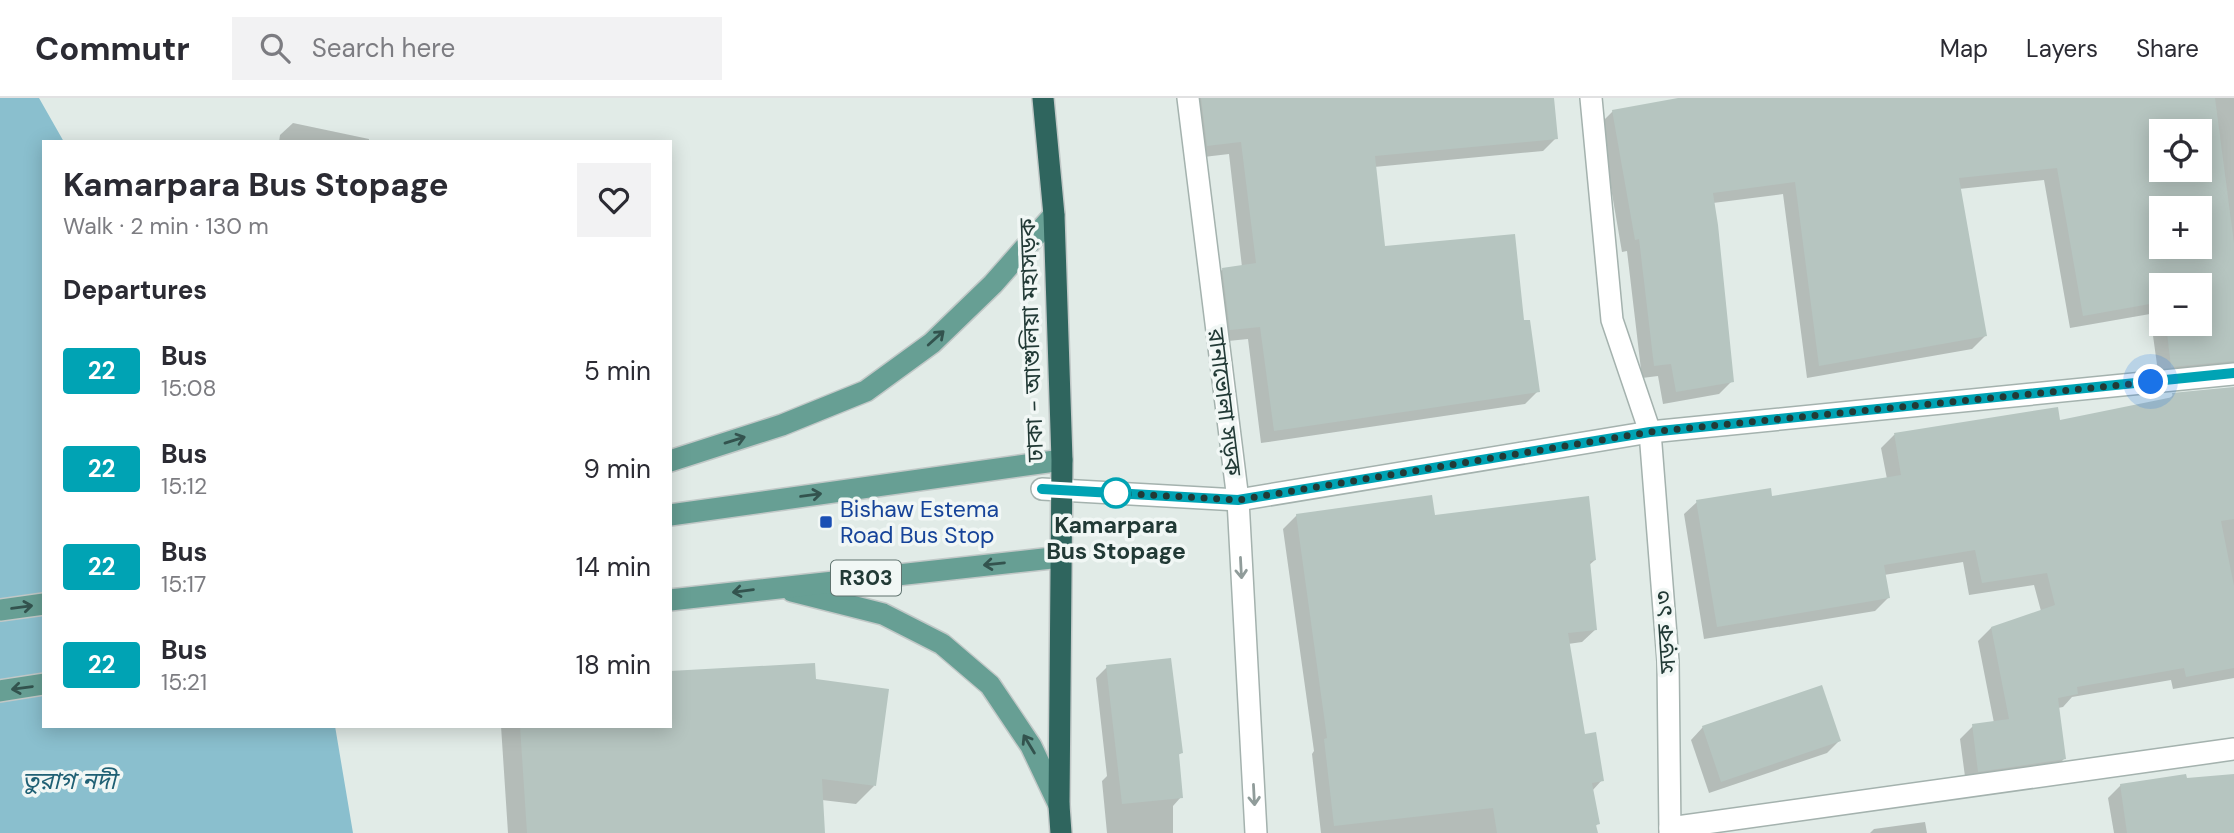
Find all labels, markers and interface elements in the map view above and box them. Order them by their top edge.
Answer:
search box [232,17,722,80]
text: Commutr [35,27,190,70]
icon: search [256,29,294,67]
text: Search here [312,31,455,65]
text: Map [1940,33,1988,64]
text: Layers [2026,33,2098,64]
text: Share [2136,33,2199,64]
map controls [2149,119,2212,336]
button: locate [2149,119,2212,182]
text: Kamarpara Bus Stopage [63,163,449,206]
button: heart [577,163,651,237]
button: + [2149,196,2212,259]
text: Walk · 2 min · 130 m [63,211,269,241]
street label: ঢাকা - আশুলিয়া মহাসড়ক [1012,217,1050,463]
text: Departures [63,273,207,307]
button: − [2149,273,2212,336]
street label: রানাভোলা সড়ক [1201,325,1249,478]
one-way arrow [927,330,944,347]
text: Bus [161,339,207,373]
text: 5 min [584,354,651,388]
text: 22 [88,355,115,386]
your location [2133,364,2168,399]
text: 15:08 [161,373,217,403]
one-way arrow [724,433,746,445]
text: Bus [161,437,207,471]
text: 9 min [583,452,651,486]
text: 22 [88,453,115,484]
text: 15:12 [161,471,207,501]
marker: Kamarpara Bus Stopage [1101,478,1131,508]
one-way arrow [799,489,821,502]
place label: Bishaw Estema Road Bus Stop [840,494,999,550]
place label: Kamarpara Bus Stopage [1046,510,1186,566]
marker: Bishaw Estema Road Bus Stop [818,514,834,530]
text: Bus [161,535,207,569]
text: 14 min [576,550,651,584]
text: 22 [88,551,115,582]
one-way arrow [1235,556,1248,579]
one-way arrow [983,558,1005,571]
road number: R303 [831,560,901,596]
text: 15:17 [161,569,206,599]
one-way arrow [732,585,755,598]
street label: সড়ক ১৩ [1647,589,1683,675]
one-way arrow [10,600,33,613]
text: Bus [161,633,207,667]
text: 18 min [576,648,651,682]
text: 22 [88,649,115,680]
text: 15:21 [161,667,207,697]
one-way arrow [11,681,34,694]
one-way arrow [1021,734,1035,754]
water label: তুরাগ নদী [22,765,121,796]
one-way arrow [1248,784,1261,806]

